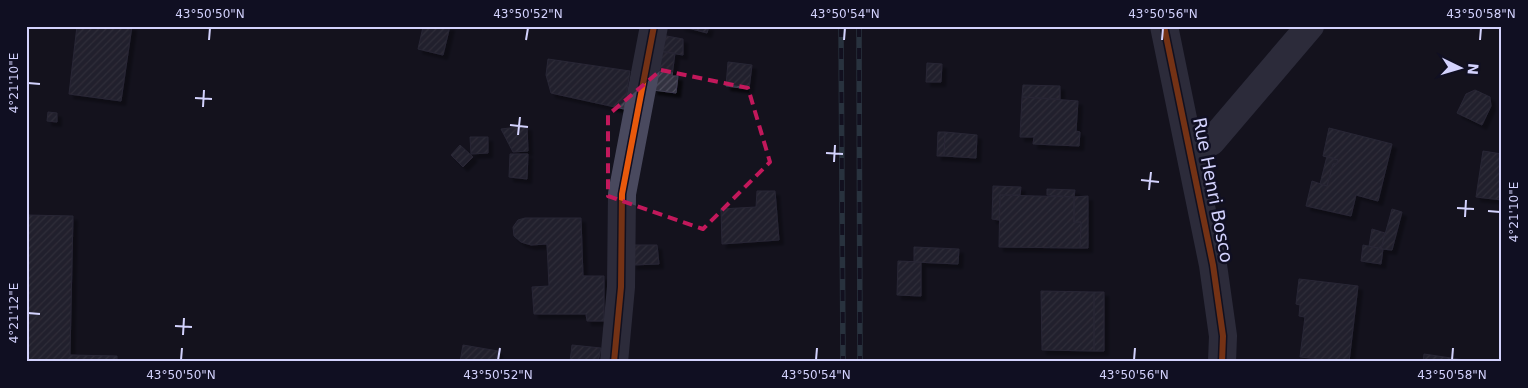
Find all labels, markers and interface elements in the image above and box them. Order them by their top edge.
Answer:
text: 43°50'50"N [175,7,245,21]
text: 43°50'52"N [493,7,563,21]
text: 43°50'54"N [810,7,880,21]
text: 43°50'56"N [1128,7,1198,21]
text: 43°50'58"N [1446,7,1516,21]
north arrow [1436,42,1486,92]
text: 4°21'10"E [7,53,21,113]
text: N [1464,63,1481,76]
street label: Rue Henri Bosco [1189,115,1238,264]
text: 4°21'10"E [1507,182,1521,242]
text: 4°21'12"E [7,283,21,343]
text: 43°50'50"N [146,368,216,382]
text: 43°50'52"N [463,368,533,382]
text: 43°50'54"N [781,368,851,382]
text: 43°50'56"N [1099,368,1169,382]
text: 43°50'58"N [1417,368,1487,382]

